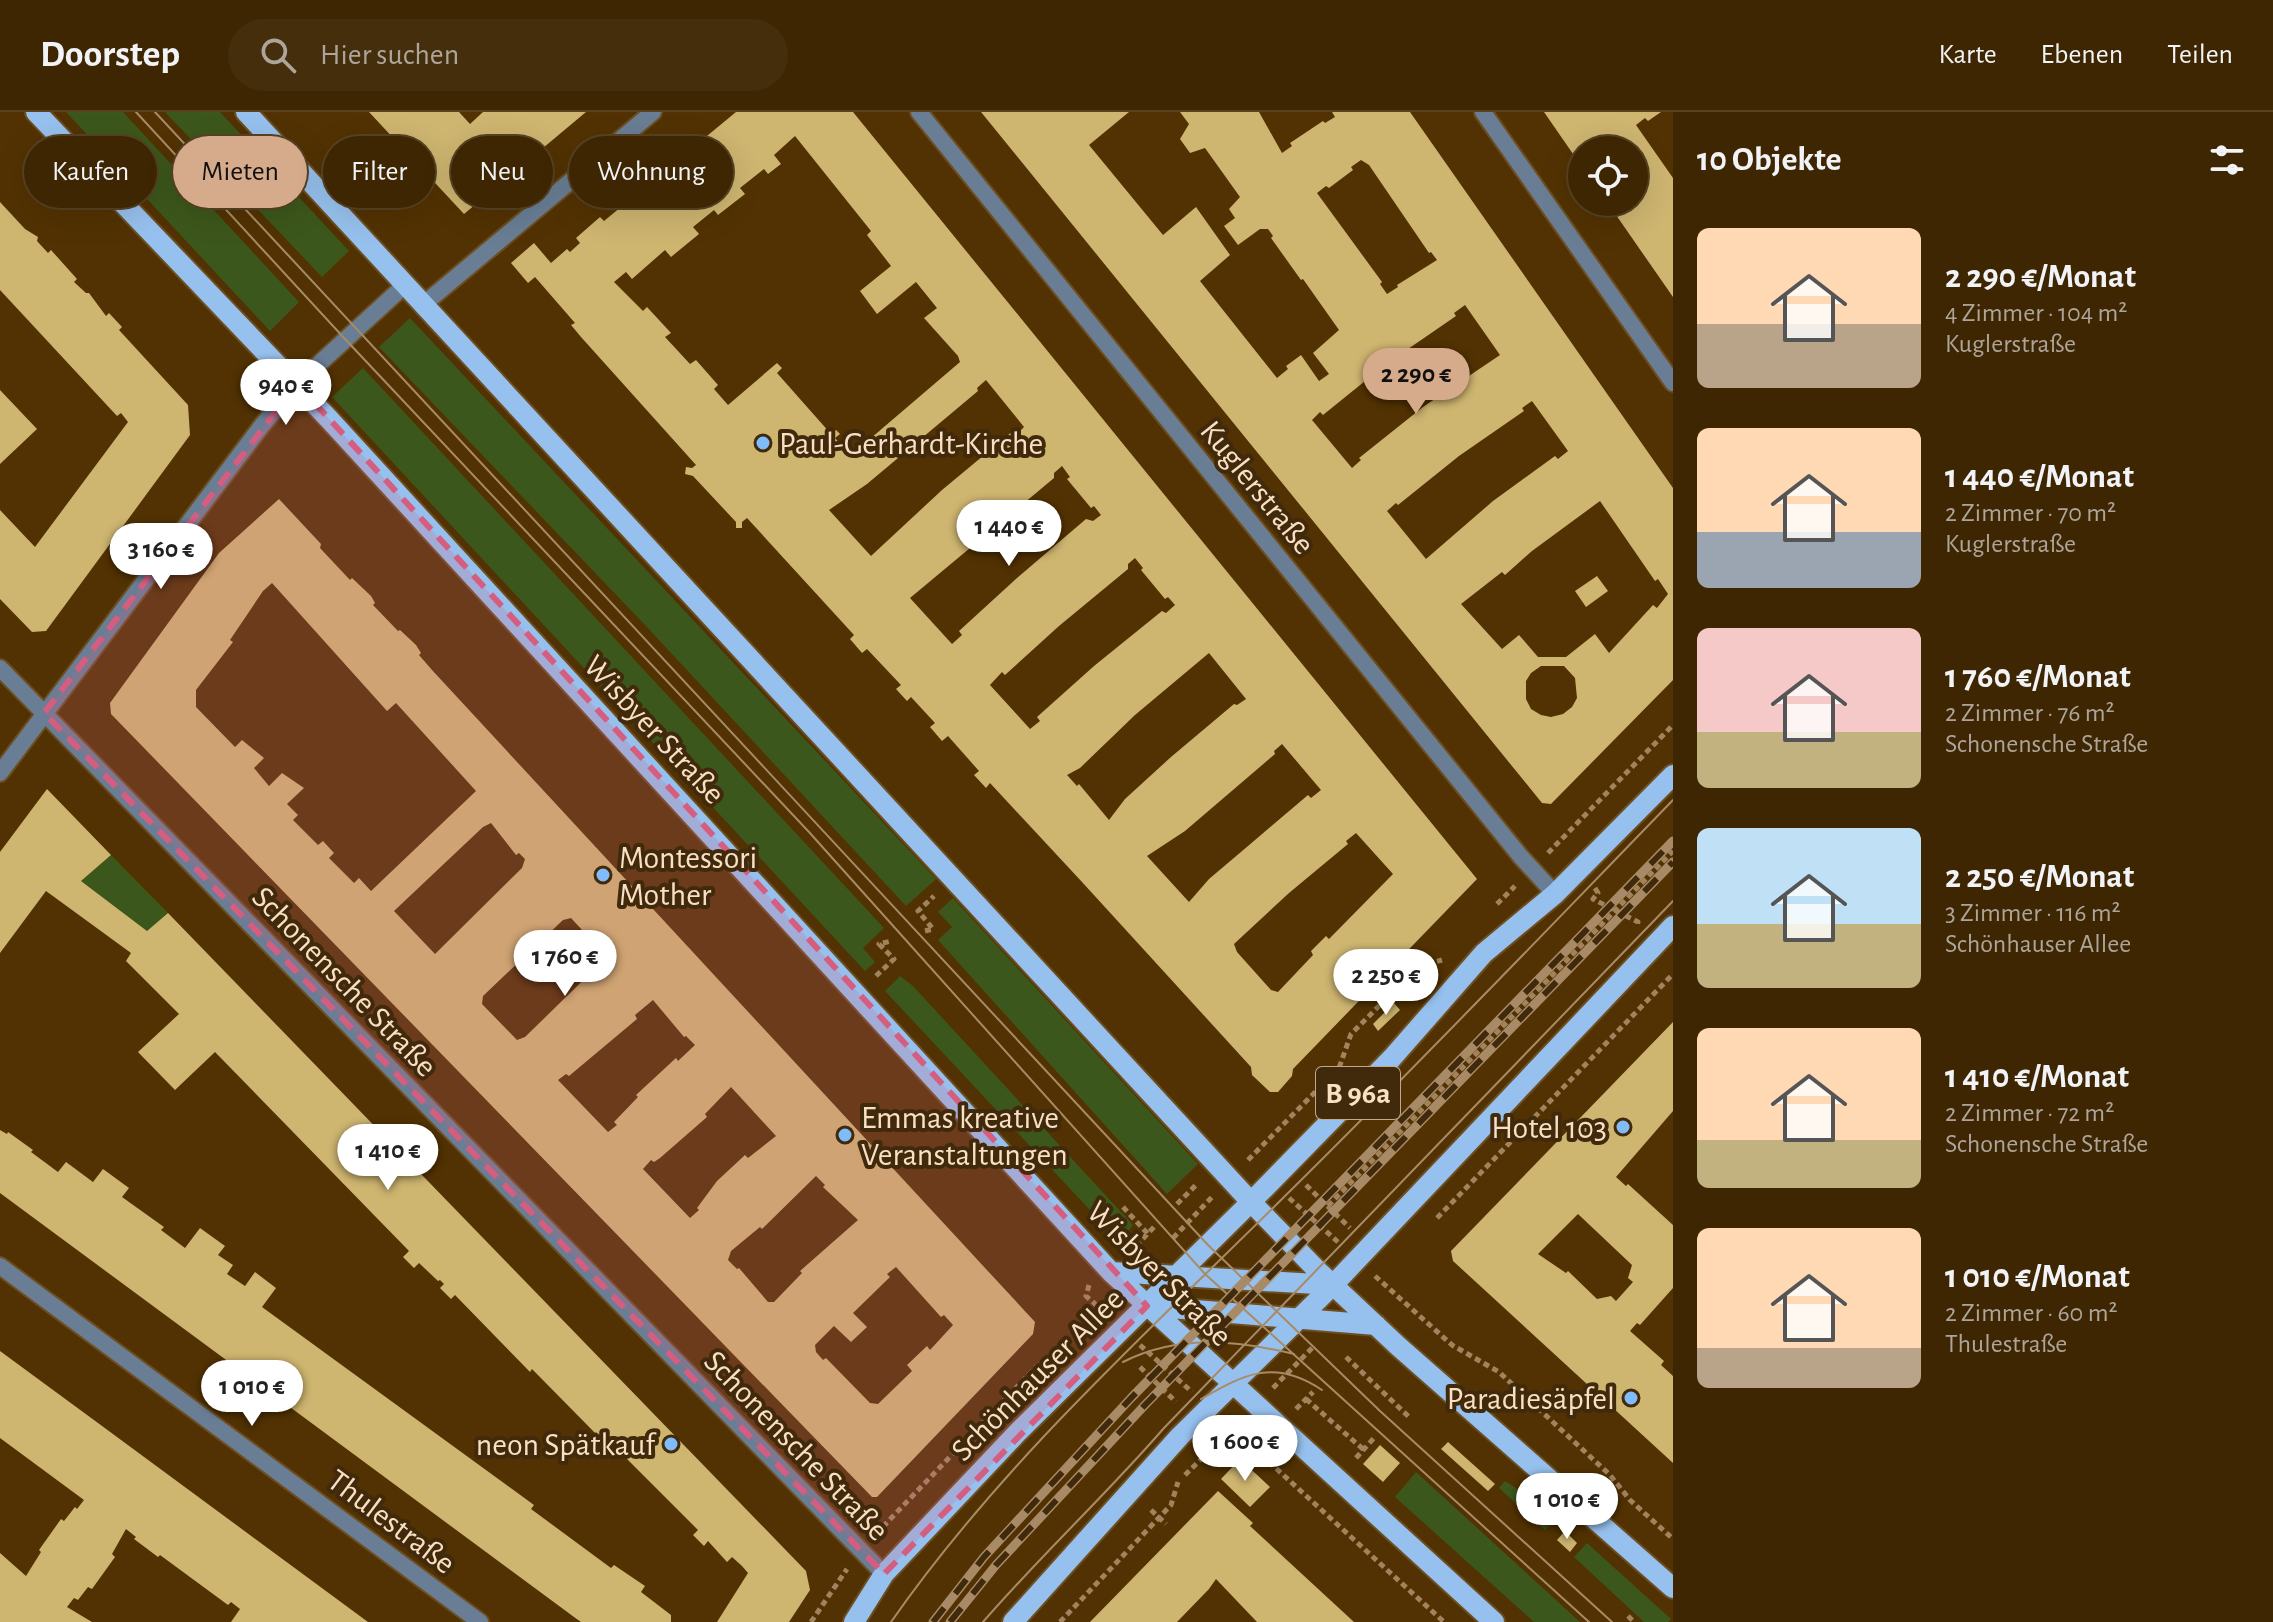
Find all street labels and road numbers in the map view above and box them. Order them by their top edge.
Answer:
street label: Kuglerstraße [1194,415,1320,560]
street label: Wisbyer Straße [578,649,731,810]
street label: Schonensche Straße [246,881,443,1083]
road number: B 96a [1316,1067,1400,1119]
street label: Wisbyer Straße [1081,1195,1238,1352]
street label: Schönhauser Allee [945,1282,1130,1467]
street label: Schonensche Straße [698,1345,895,1547]
street label: Thulestraße [322,1464,461,1580]

